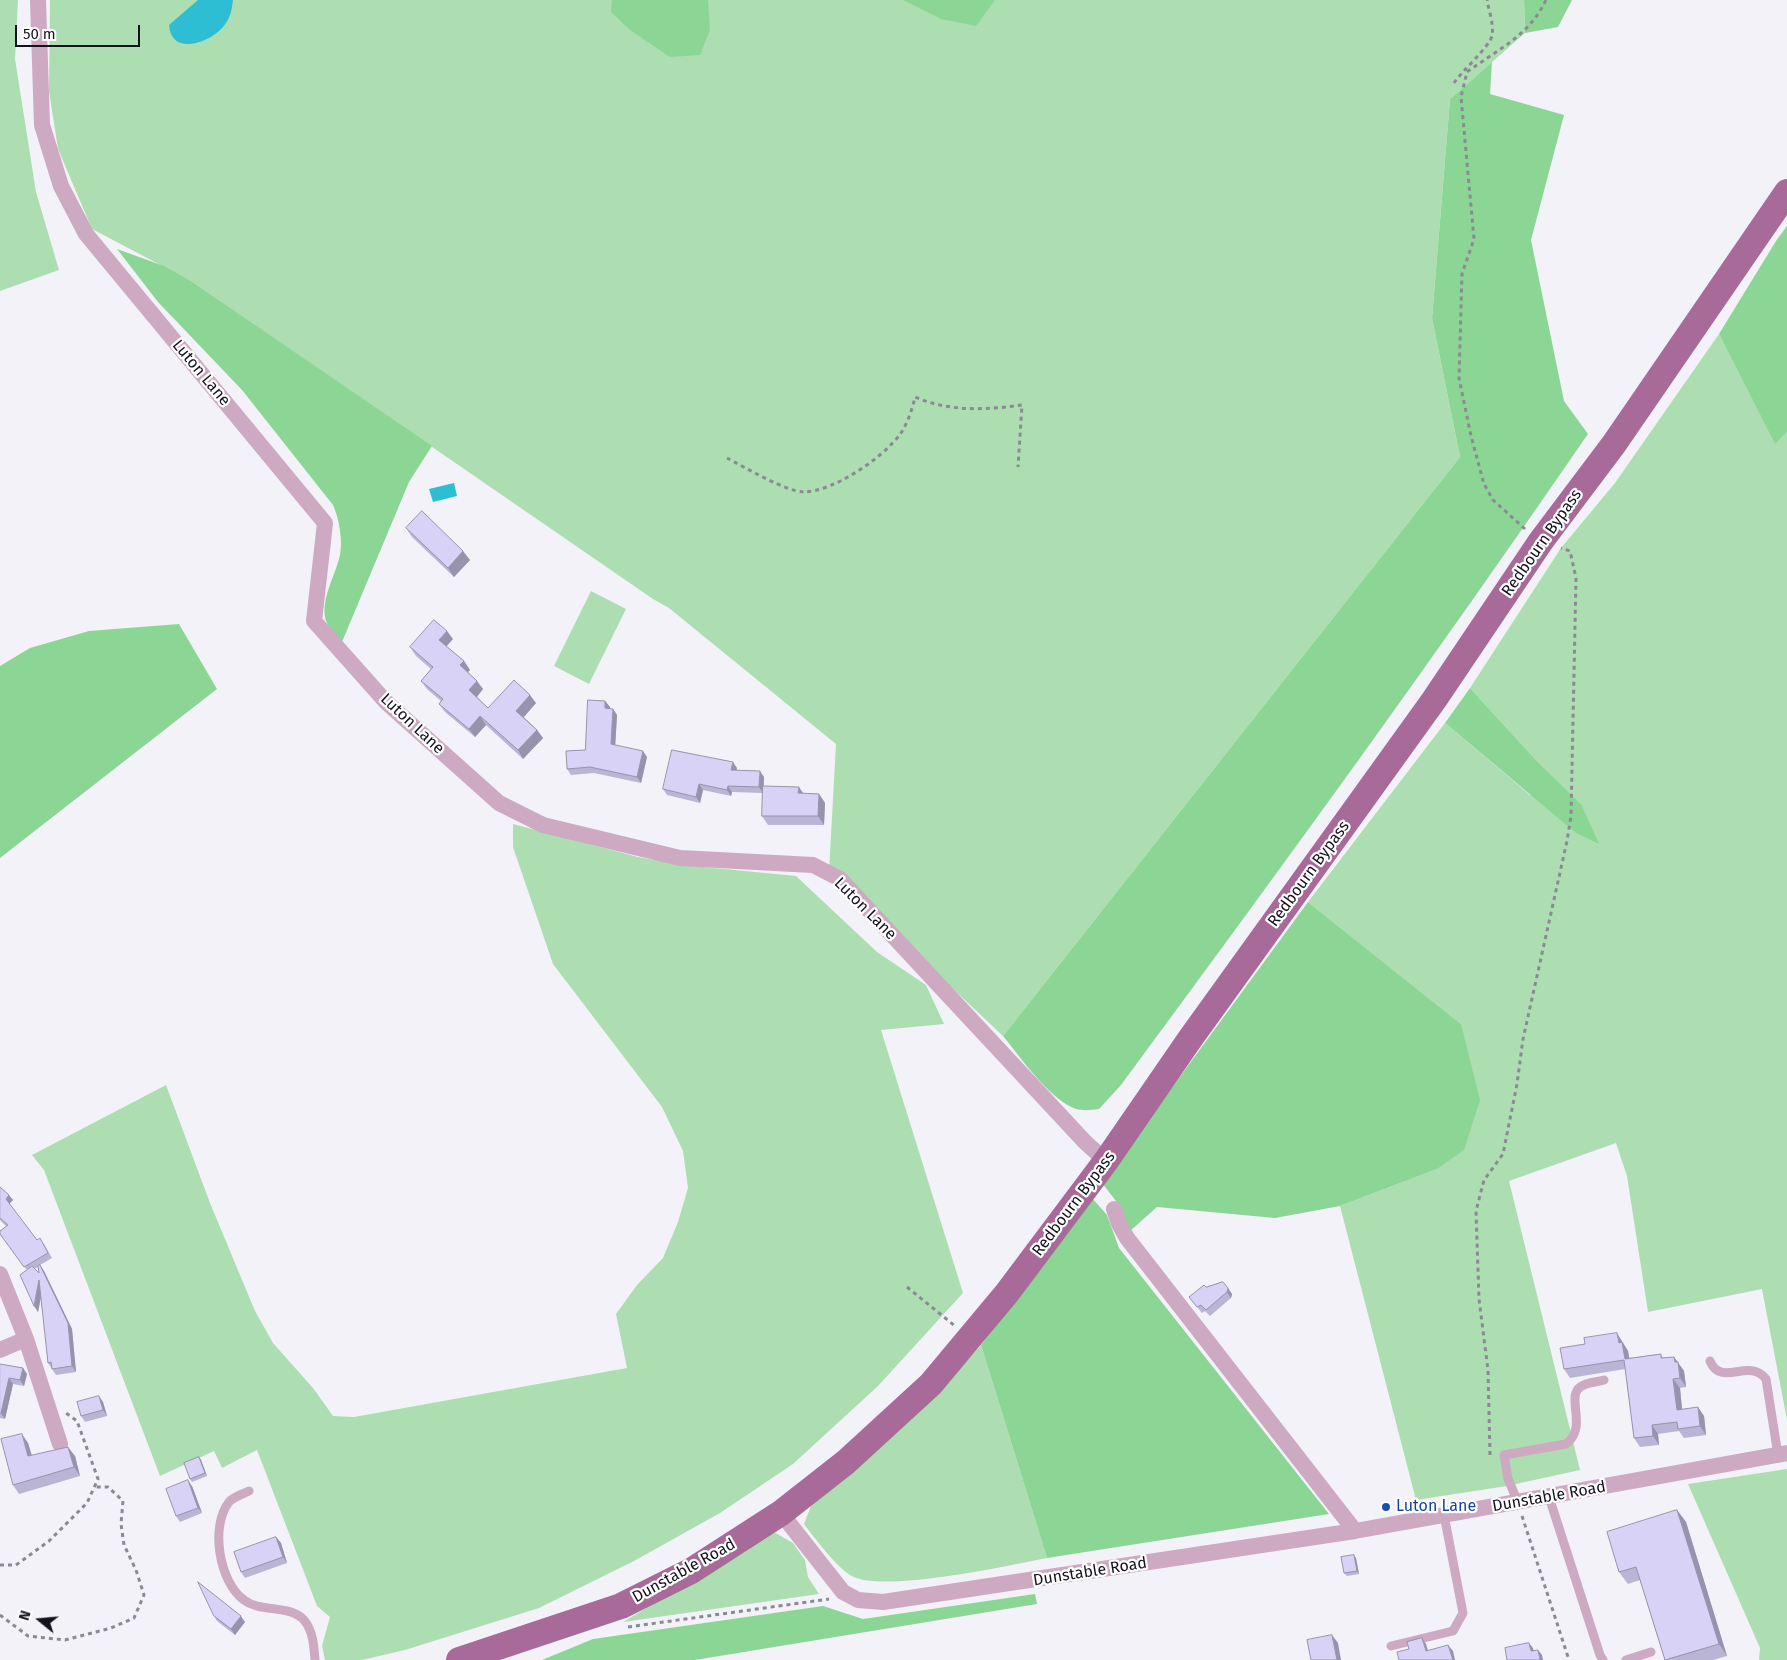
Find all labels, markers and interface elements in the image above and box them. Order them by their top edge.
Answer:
scale bar [18,15,142,47]
text: 50 m [23,25,56,43]
street label: Luton Lane [168,336,234,410]
street label: Redbourn Bypass [1498,486,1586,600]
street label: Luton Lane [376,690,448,758]
street label: Redbourn Bypass [1264,817,1354,931]
street label: Luton Lane [830,874,900,944]
street label: Redbourn Bypass [1028,1148,1120,1260]
street label: Dunstable Road [1491,1478,1607,1516]
place label: Luton Lane [1396,1497,1476,1517]
marker: Luton Lane [1380,1501,1392,1513]
street label: Dunstable Road [629,1535,739,1607]
street label: Dunstable Road [1032,1554,1148,1590]
north arrow [15,1595,65,1645]
text: N [16,1609,35,1622]

